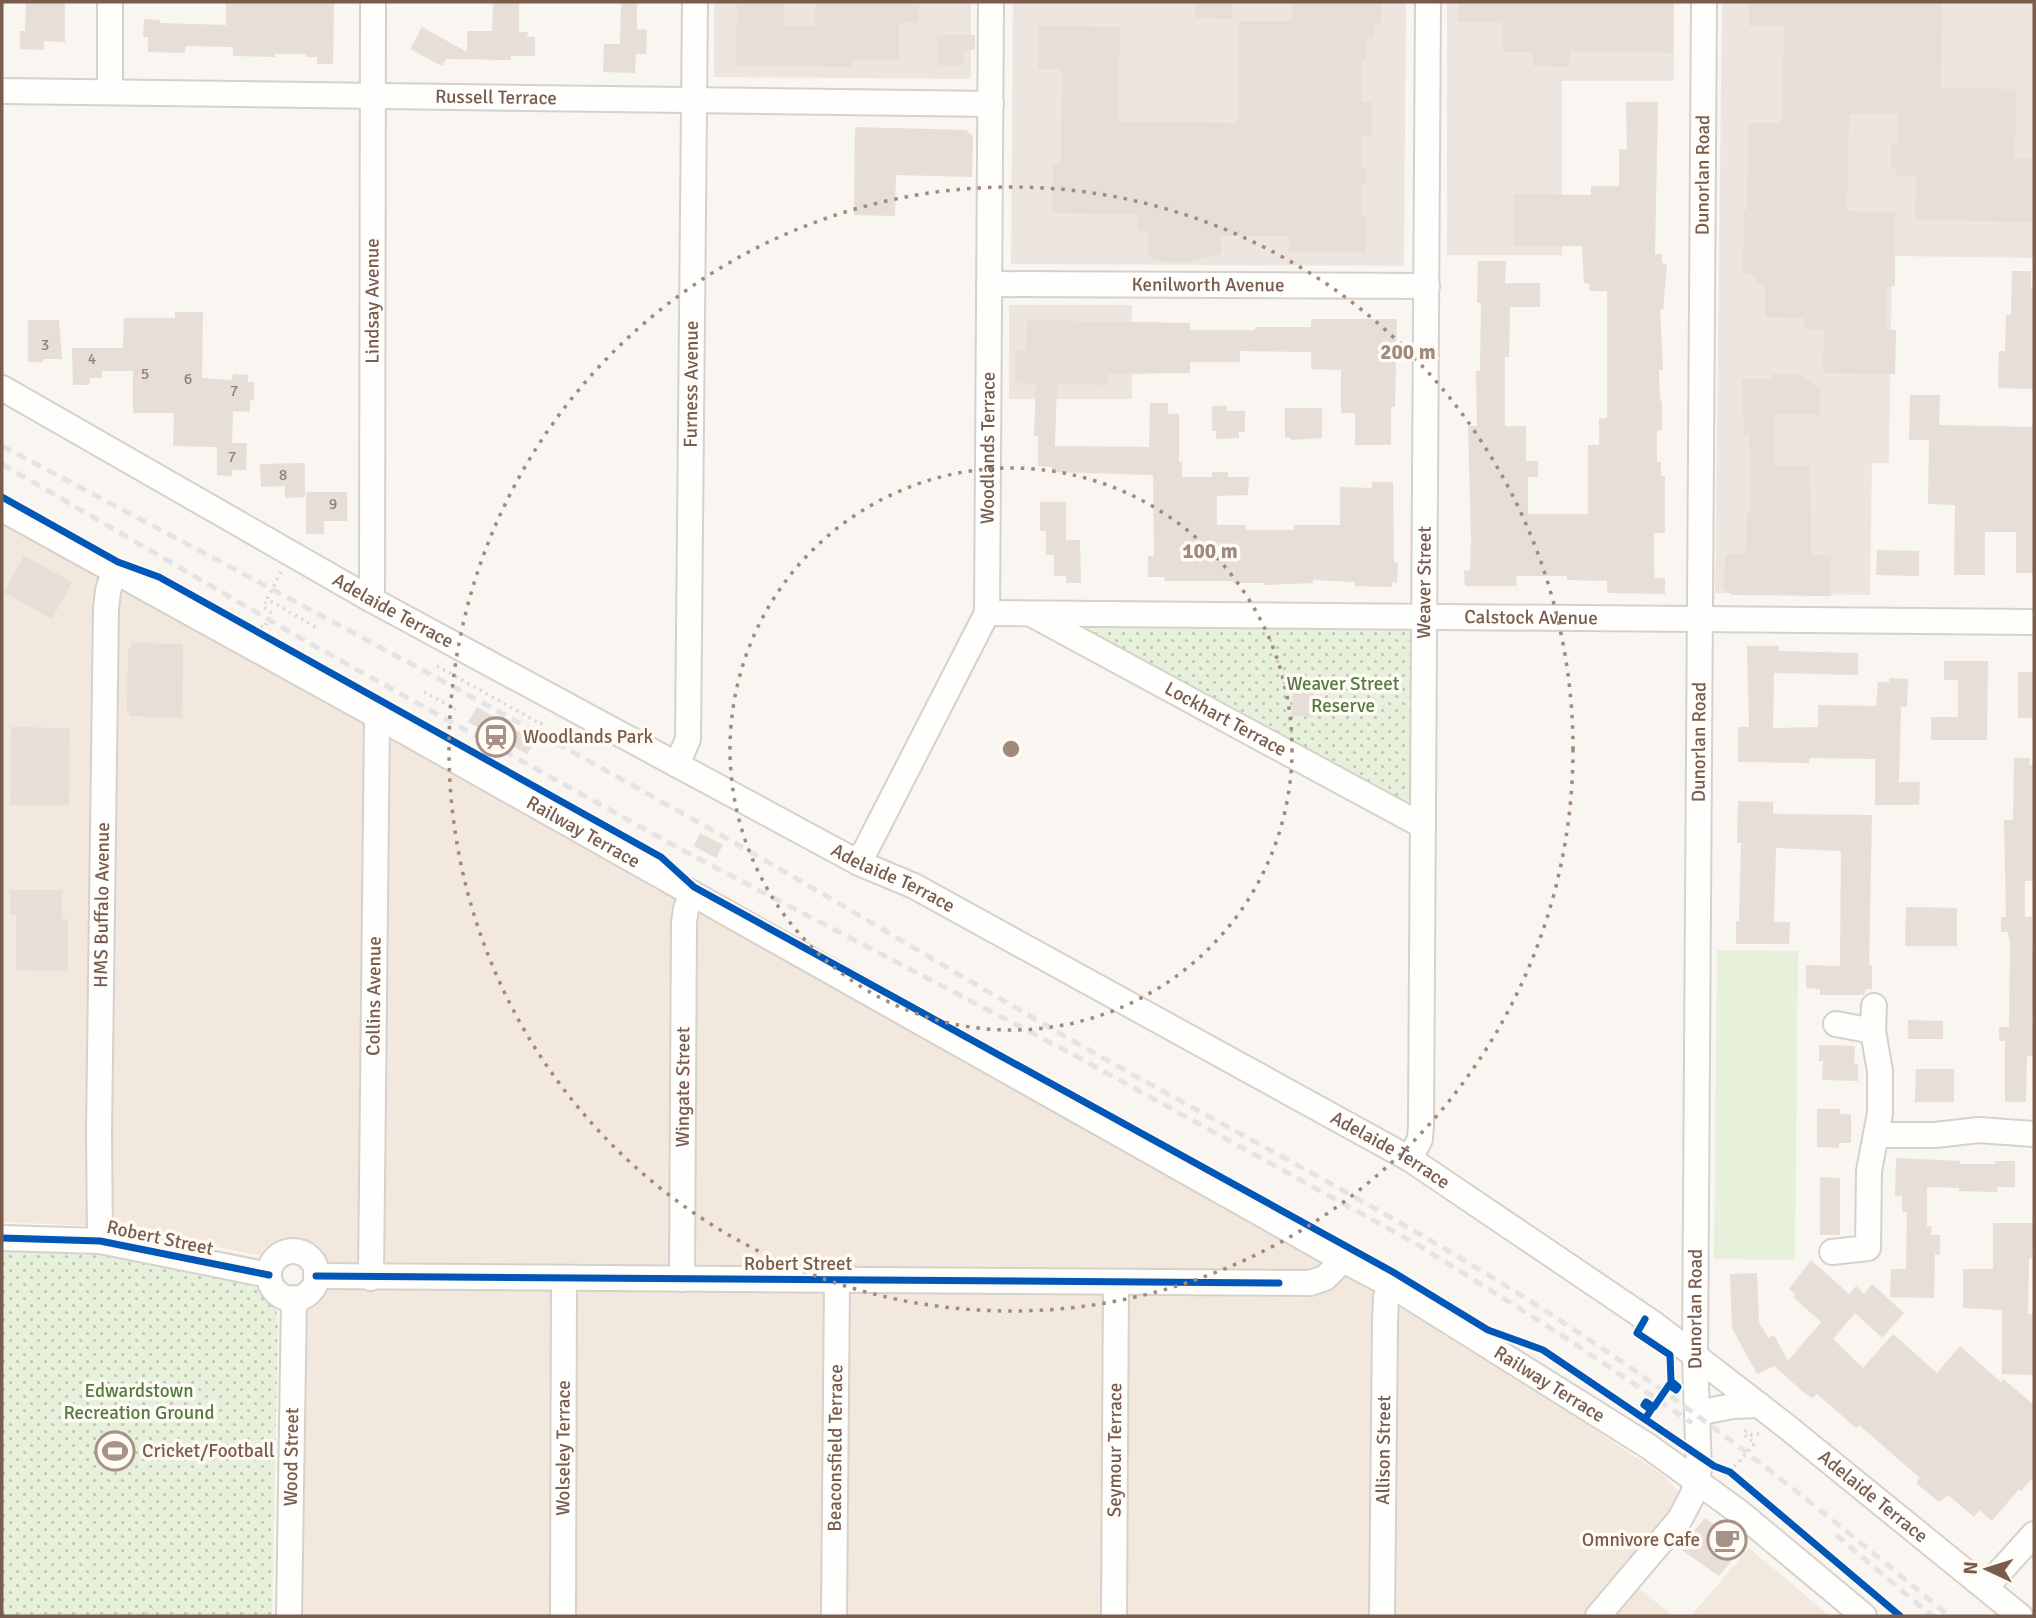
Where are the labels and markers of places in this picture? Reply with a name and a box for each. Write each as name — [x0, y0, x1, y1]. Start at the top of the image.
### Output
station icon: Woodlands Park — [475, 716, 517, 758]
place label: Woodlands Park — [523, 725, 653, 749]
centre of rings — [999, 737, 1023, 761]
sports icon: Cricket/Football — [94, 1430, 136, 1472]
place label: Cricket/Football — [142, 1439, 274, 1463]
cafe icon: Omnivore Cafe — [1706, 1519, 1748, 1561]
place label: Omnivore Cafe — [1582, 1528, 1700, 1552]

